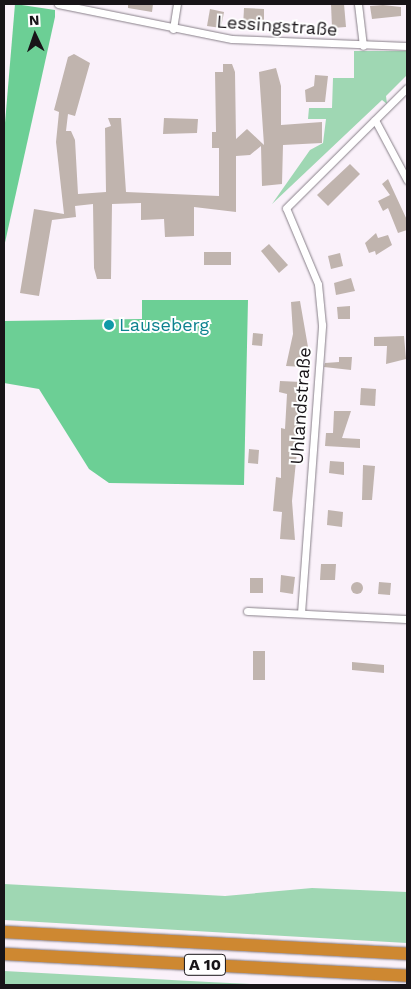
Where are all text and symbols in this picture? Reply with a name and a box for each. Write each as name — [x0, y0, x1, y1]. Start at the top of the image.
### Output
north arrow — [10, 10, 60, 60]
street label: Lessingstraße — [216, 11, 338, 41]
text: N — [29, 12, 40, 28]
place label: Lauseberg — [119, 314, 209, 336]
marker: Lauseberg — [103, 319, 115, 331]
street label: Uhlandstraße — [286, 347, 316, 465]
road number: A 10 — [182, 952, 228, 978]

